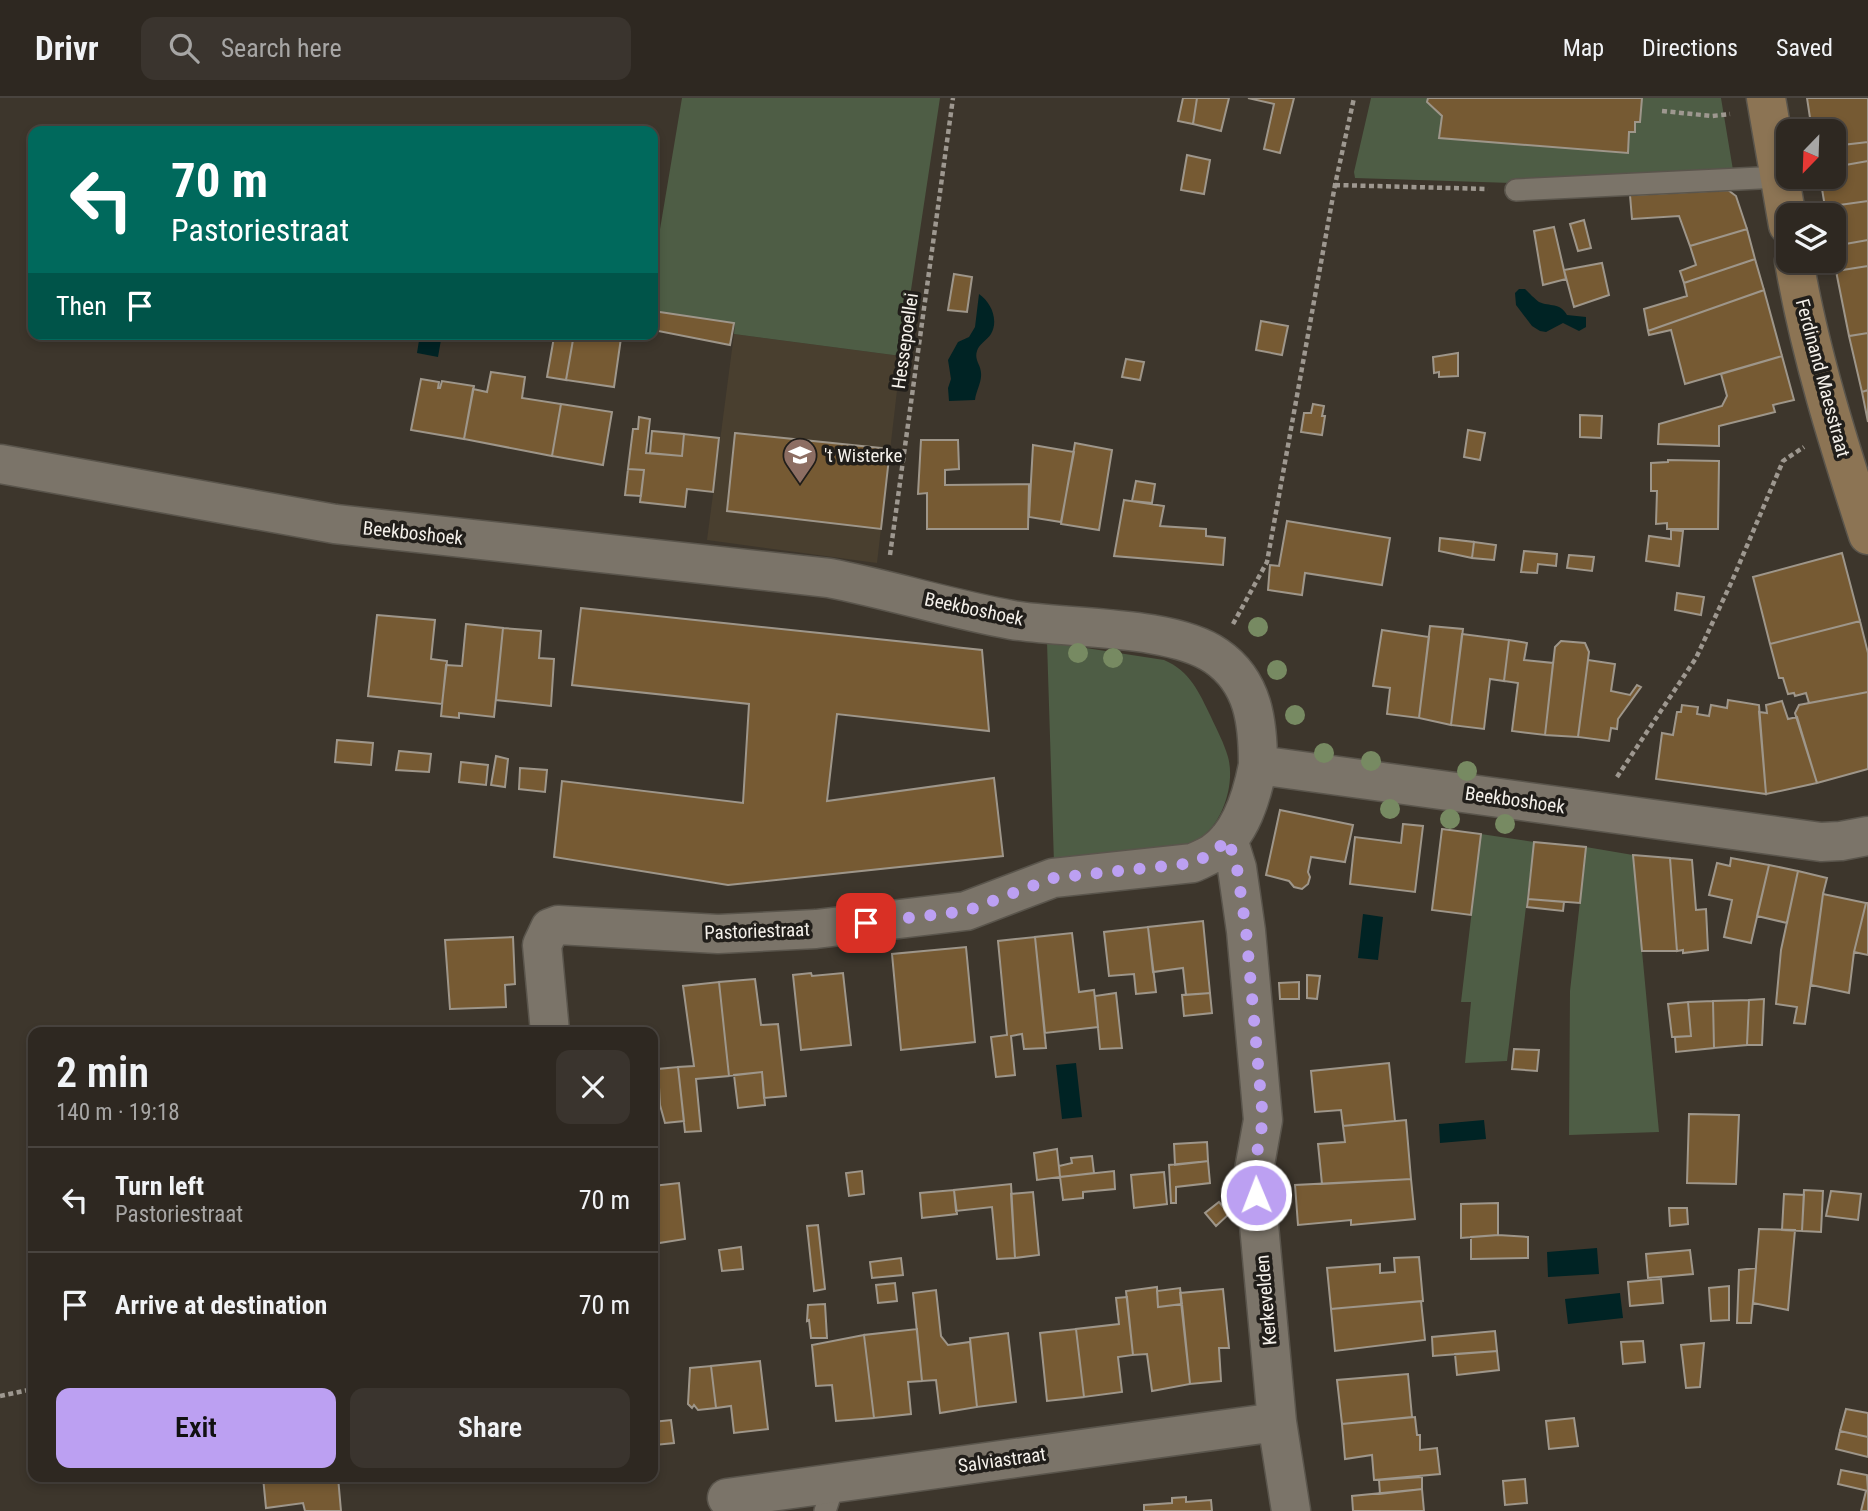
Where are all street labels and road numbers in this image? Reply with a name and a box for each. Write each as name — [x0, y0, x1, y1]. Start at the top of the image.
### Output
street label: Hessepoellei — [887, 292, 923, 390]
street label: Ferdinand Maesstraat — [1791, 296, 1855, 460]
street label: Beekboshoek — [362, 516, 465, 550]
street label: Beekboshoek — [922, 587, 1026, 631]
street label: Beekboshoek — [1464, 782, 1567, 818]
street label: Pastoriestraat — [704, 918, 810, 944]
street label: Kerkevelden — [1251, 1254, 1281, 1346]
street label: Salviastraat — [957, 1442, 1047, 1478]

